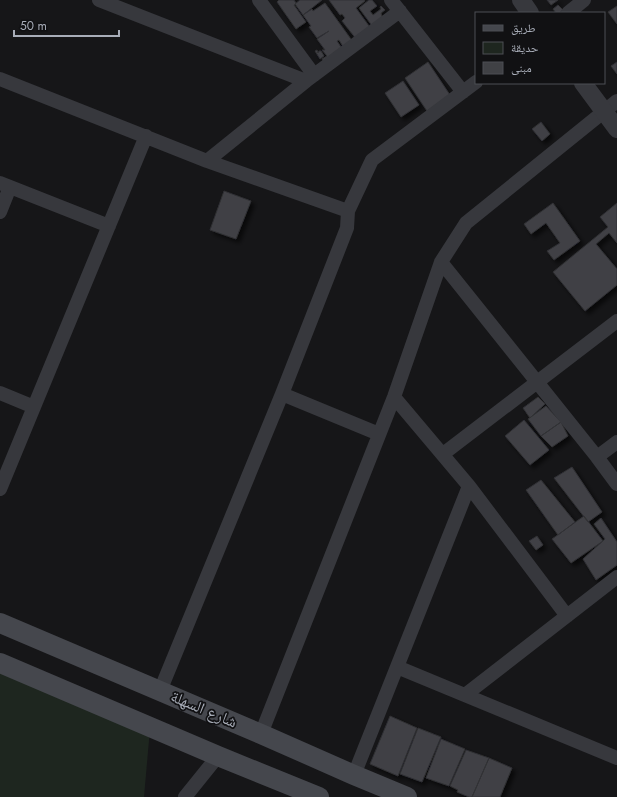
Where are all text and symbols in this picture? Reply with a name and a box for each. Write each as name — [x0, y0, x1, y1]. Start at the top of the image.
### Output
scale bar — [14, 12, 119, 38]
legend — [475, 12, 605, 84]
text: 50 m — [20, 17, 47, 35]
text: طريق — [511, 19, 536, 37]
text: حديقة — [511, 39, 539, 57]
text: مبنى — [511, 59, 532, 77]
street label: شارع السهلة — [167, 685, 241, 733]

